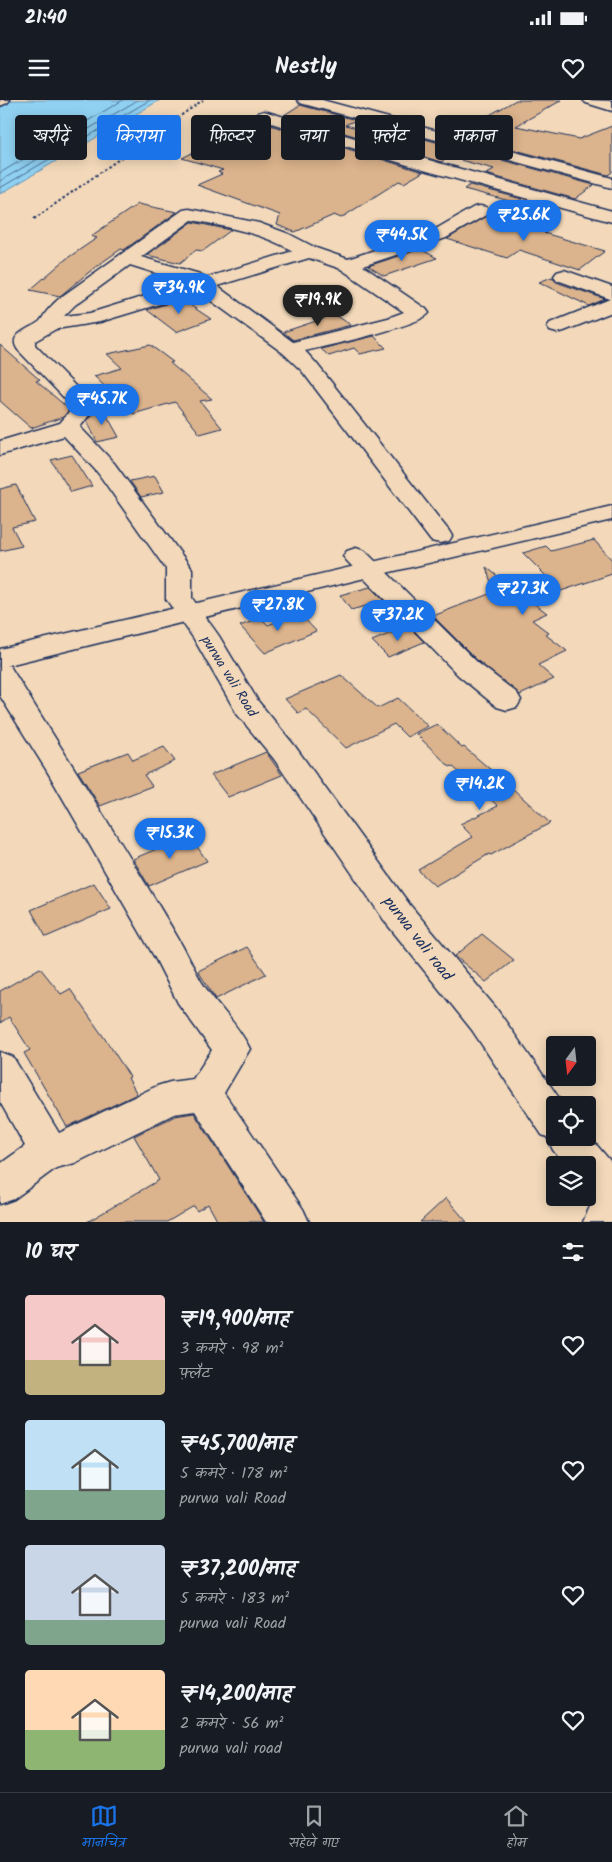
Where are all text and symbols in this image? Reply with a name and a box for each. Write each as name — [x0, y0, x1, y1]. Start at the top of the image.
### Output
text: 21:40 — [25, 3, 67, 33]
text: Nestly — [275, 50, 337, 85]
icon: menu — [25, 54, 53, 82]
icon: heart — [559, 54, 587, 82]
chip: खरीदें — [15, 115, 87, 160]
chip: किराया — [97, 115, 181, 160]
chip: फ़िल्टर — [191, 115, 271, 160]
chip: नया — [281, 115, 345, 160]
chip: फ़्लैट — [355, 115, 425, 160]
chip: मकान — [435, 115, 513, 160]
pin: ₹25.6K — [483, 200, 565, 242]
text: ₹25.6K — [497, 203, 551, 228]
pin: ₹44.5K — [361, 220, 443, 262]
text: ₹44.5K — [376, 223, 428, 248]
pin: ₹34.9K — [138, 272, 220, 315]
text: ₹34.9K — [153, 276, 205, 301]
pin: ₹19.9K — [277, 284, 359, 327]
text: ₹19.9K — [294, 288, 342, 313]
pin: ₹45.7K — [61, 384, 143, 426]
text: ₹45.7K — [76, 387, 128, 412]
pin: ₹27.3K — [482, 574, 564, 616]
text: ₹27.3K — [497, 577, 549, 602]
pin: ₹27.8K — [237, 590, 319, 632]
text: ₹27.8K — [251, 593, 305, 618]
pin: ₹37.2K — [357, 600, 439, 642]
text: ₹37.2K — [372, 603, 424, 628]
street label: purwa vali Road — [195, 631, 264, 722]
pin: ₹14.2K — [439, 768, 521, 811]
text: ₹14.2K — [455, 772, 505, 797]
pin: ₹15.3K — [129, 818, 211, 860]
text: ₹15.3K — [145, 821, 195, 846]
street label: purwa vali road — [376, 890, 460, 988]
north arrow — [546, 1036, 596, 1086]
map controls — [546, 1036, 596, 1206]
button: locate — [546, 1096, 596, 1146]
button: layers — [546, 1156, 596, 1206]
text: 10 घर — [25, 1236, 75, 1269]
icon: filters — [559, 1238, 587, 1266]
text: ₹19,900/माह — [180, 1303, 289, 1336]
icon: home — [65, 1315, 125, 1375]
icon: heart — [559, 1331, 587, 1359]
text: 3 कमरे · 98 m² — [180, 1336, 283, 1361]
text: फ़्लैट — [180, 1361, 211, 1386]
text: ₹45,700/माह — [180, 1428, 294, 1461]
icon: home — [65, 1440, 125, 1500]
icon: heart — [559, 1456, 587, 1484]
text: 5 कमरे · 178 m² — [180, 1461, 287, 1486]
text: purwa vali Road — [180, 1486, 286, 1511]
text: ₹37,200/माह — [180, 1553, 296, 1586]
icon: home — [65, 1565, 125, 1625]
icon: heart — [559, 1581, 587, 1609]
text: 5 कमरे · 183 m² — [180, 1586, 289, 1611]
text: purwa vali Road — [180, 1611, 286, 1636]
text: ₹14,200/माह — [180, 1678, 292, 1711]
icon: home — [65, 1690, 125, 1750]
icon: heart — [559, 1706, 587, 1734]
text: 2 कमरे · 56 m² — [180, 1711, 284, 1736]
text: purwa vali road — [180, 1736, 282, 1761]
tab: मानचित्र — [82, 1802, 125, 1854]
tab: सहेजे गए — [289, 1802, 339, 1854]
tab: होम — [502, 1802, 530, 1854]

